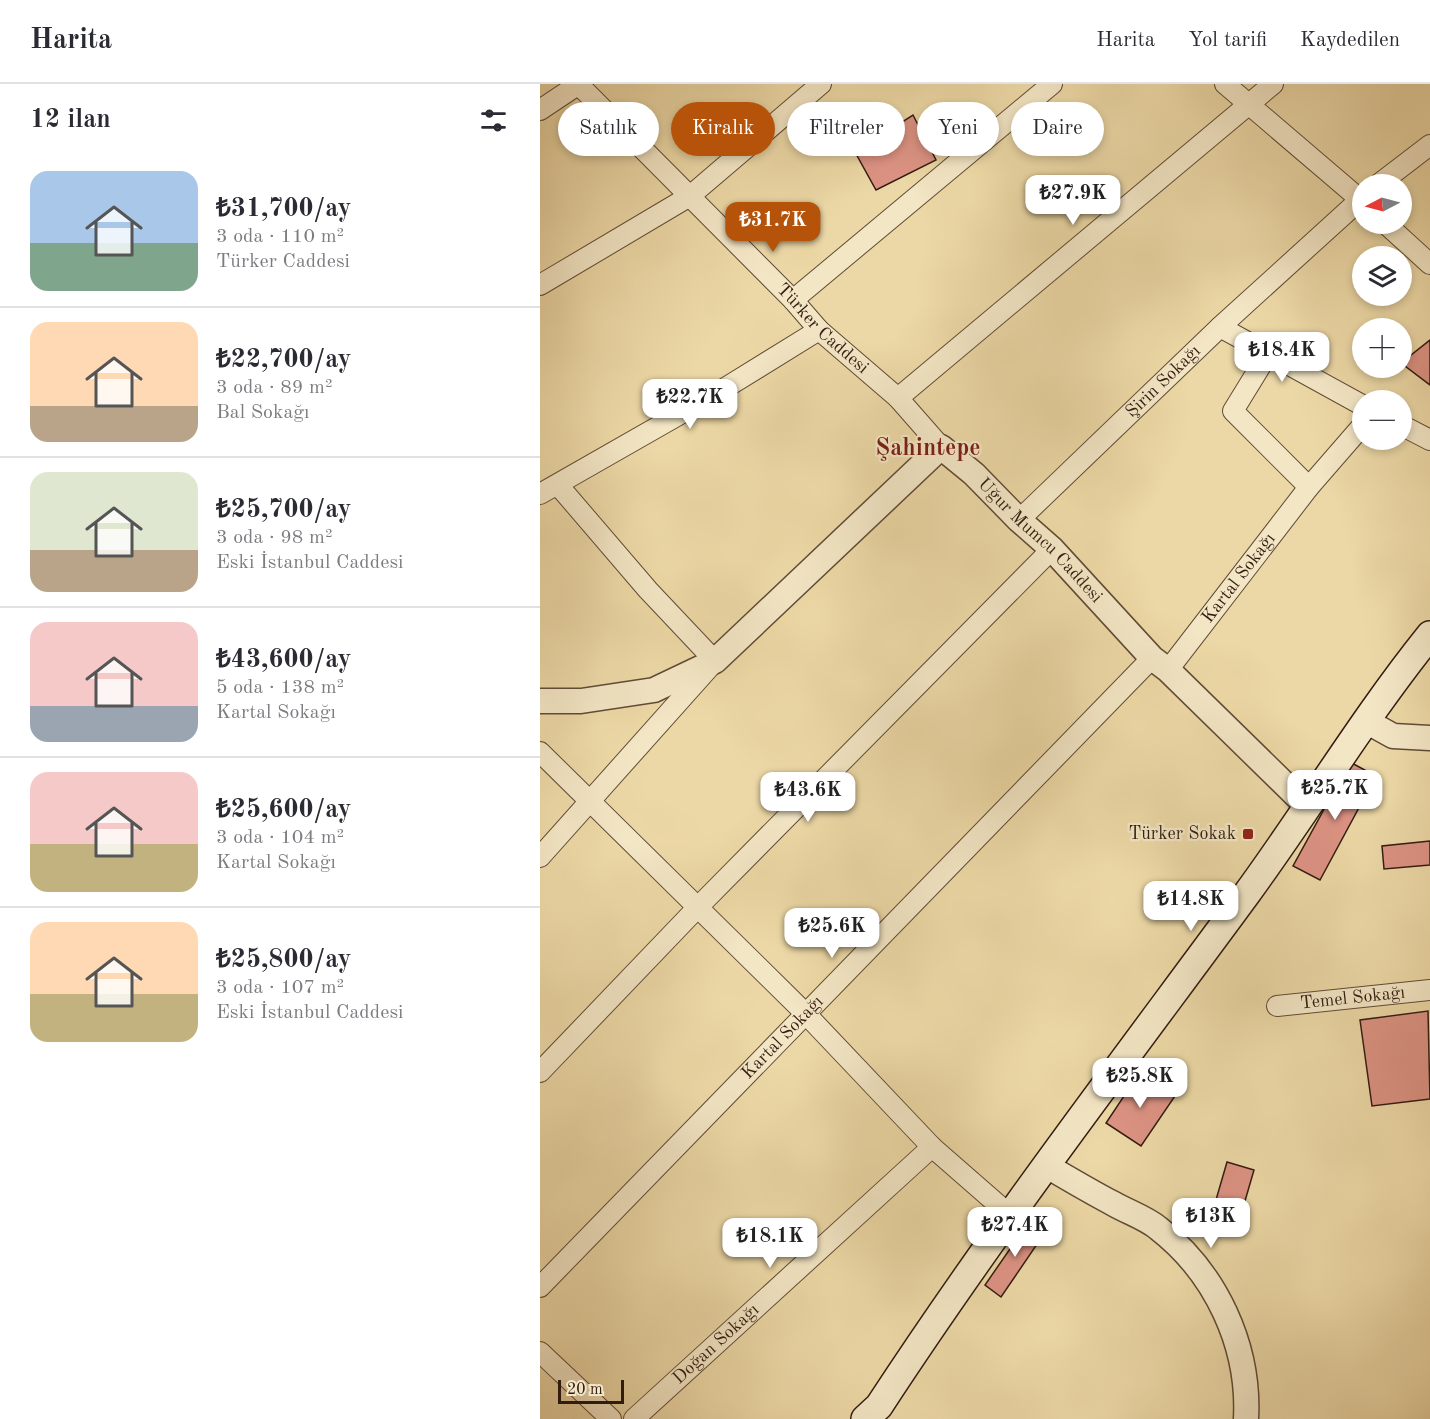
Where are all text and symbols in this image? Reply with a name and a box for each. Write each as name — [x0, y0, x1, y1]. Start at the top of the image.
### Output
text: Harita — [30, 27, 112, 55]
text: Harita — [1096, 30, 1155, 51]
text: Yol tarifi — [1188, 30, 1267, 51]
text: Kaydedilen — [1300, 30, 1400, 51]
chip: Satılık — [558, 102, 659, 156]
chip: Kiralık — [671, 102, 775, 156]
chip: Filtreler — [787, 102, 905, 156]
chip: Yeni — [917, 102, 999, 156]
chip: Daire — [1011, 102, 1104, 156]
icon: filters — [477, 104, 510, 137]
text: 12 ilan — [30, 107, 111, 133]
north arrow — [1352, 174, 1412, 234]
map controls — [1352, 174, 1412, 450]
pin: ₺27.9K — [1024, 175, 1122, 226]
text: ₺27.9K — [1039, 184, 1107, 204]
icon: home — [78, 195, 150, 267]
text: ₺31,700/ay — [216, 196, 351, 222]
pin: ₺31.7K — [724, 202, 822, 253]
text: ₺31.7K — [739, 211, 807, 231]
text: 3 oda · 110 m² — [216, 227, 344, 247]
button: layers — [1352, 246, 1412, 306]
text: Türker Caddesi — [216, 252, 350, 272]
street label: Türker Caddesi — [773, 280, 872, 377]
button: + — [1352, 318, 1412, 378]
pin: ₺18.4K — [1233, 332, 1331, 383]
text: ₺18.4K — [1248, 341, 1316, 361]
street label: Şirin Sokağı — [1122, 342, 1204, 421]
icon: home — [78, 346, 150, 418]
text: ₺22,700/ay — [216, 347, 351, 373]
text: 3 oda · 89 m² — [216, 378, 333, 398]
pin: ₺22.7K — [641, 379, 739, 430]
text: ₺22.7K — [656, 388, 724, 408]
button: − — [1352, 390, 1412, 450]
text: Bal Sokağı — [216, 403, 309, 423]
district label: Şahintepe — [875, 437, 981, 461]
street label: Uğur Mumcu Caddesi — [974, 475, 1106, 606]
icon: home — [78, 496, 150, 568]
text: ₺25,700/ay — [216, 497, 351, 523]
text: 3 oda · 98 m² — [216, 528, 333, 548]
street label: Kartal Sokağı — [1199, 530, 1279, 626]
text: Eski İstanbul Caddesi — [216, 553, 403, 573]
icon: home — [78, 646, 150, 718]
text: ₺43,600/ay — [216, 647, 351, 673]
text: 5 oda · 138 m² — [216, 678, 344, 698]
text: Kartal Sokağı — [216, 703, 336, 723]
pin: ₺25.7K — [1286, 770, 1384, 821]
pin: ₺43.6K — [759, 772, 857, 823]
text: ₺25.7K — [1301, 779, 1369, 799]
text: ₺43.6K — [774, 781, 842, 801]
icon: home — [78, 796, 150, 868]
text: ₺25,600/ay — [216, 797, 351, 823]
place label: Türker Sokak — [1128, 825, 1236, 843]
marker: Türker Sokak — [1241, 827, 1255, 841]
text: 3 oda · 104 m² — [216, 828, 344, 848]
text: Kartal Sokağı — [216, 853, 336, 873]
pin: ₺14.8K — [1142, 881, 1240, 932]
text: ₺14.8K — [1157, 890, 1225, 910]
pin: ₺25.6K — [783, 908, 881, 959]
text: ₺25.6K — [798, 917, 866, 937]
icon: home — [78, 946, 150, 1018]
text: ₺25,800/ay — [216, 947, 351, 973]
text: 3 oda · 107 m² — [216, 978, 344, 998]
street label: Temel Sokağı — [1299, 984, 1406, 1013]
street label: Kartal Sokağı — [739, 992, 827, 1083]
text: Eski İstanbul Caddesi — [216, 1003, 403, 1023]
pin: ₺25.8K — [1091, 1058, 1189, 1109]
text: ₺25.8K — [1106, 1067, 1174, 1087]
pin: ₺13K — [1175, 1198, 1247, 1249]
pin: ₺27.4K — [966, 1207, 1064, 1258]
text: ₺13K — [1186, 1207, 1236, 1227]
text: ₺27.4K — [981, 1216, 1049, 1236]
pin: ₺18.1K — [721, 1218, 819, 1269]
text: ₺18.1K — [736, 1227, 804, 1247]
street label: Doğan Sokağı — [670, 1301, 763, 1388]
scale bar — [558, 1377, 624, 1404]
text: 20 m — [567, 1382, 603, 1398]

